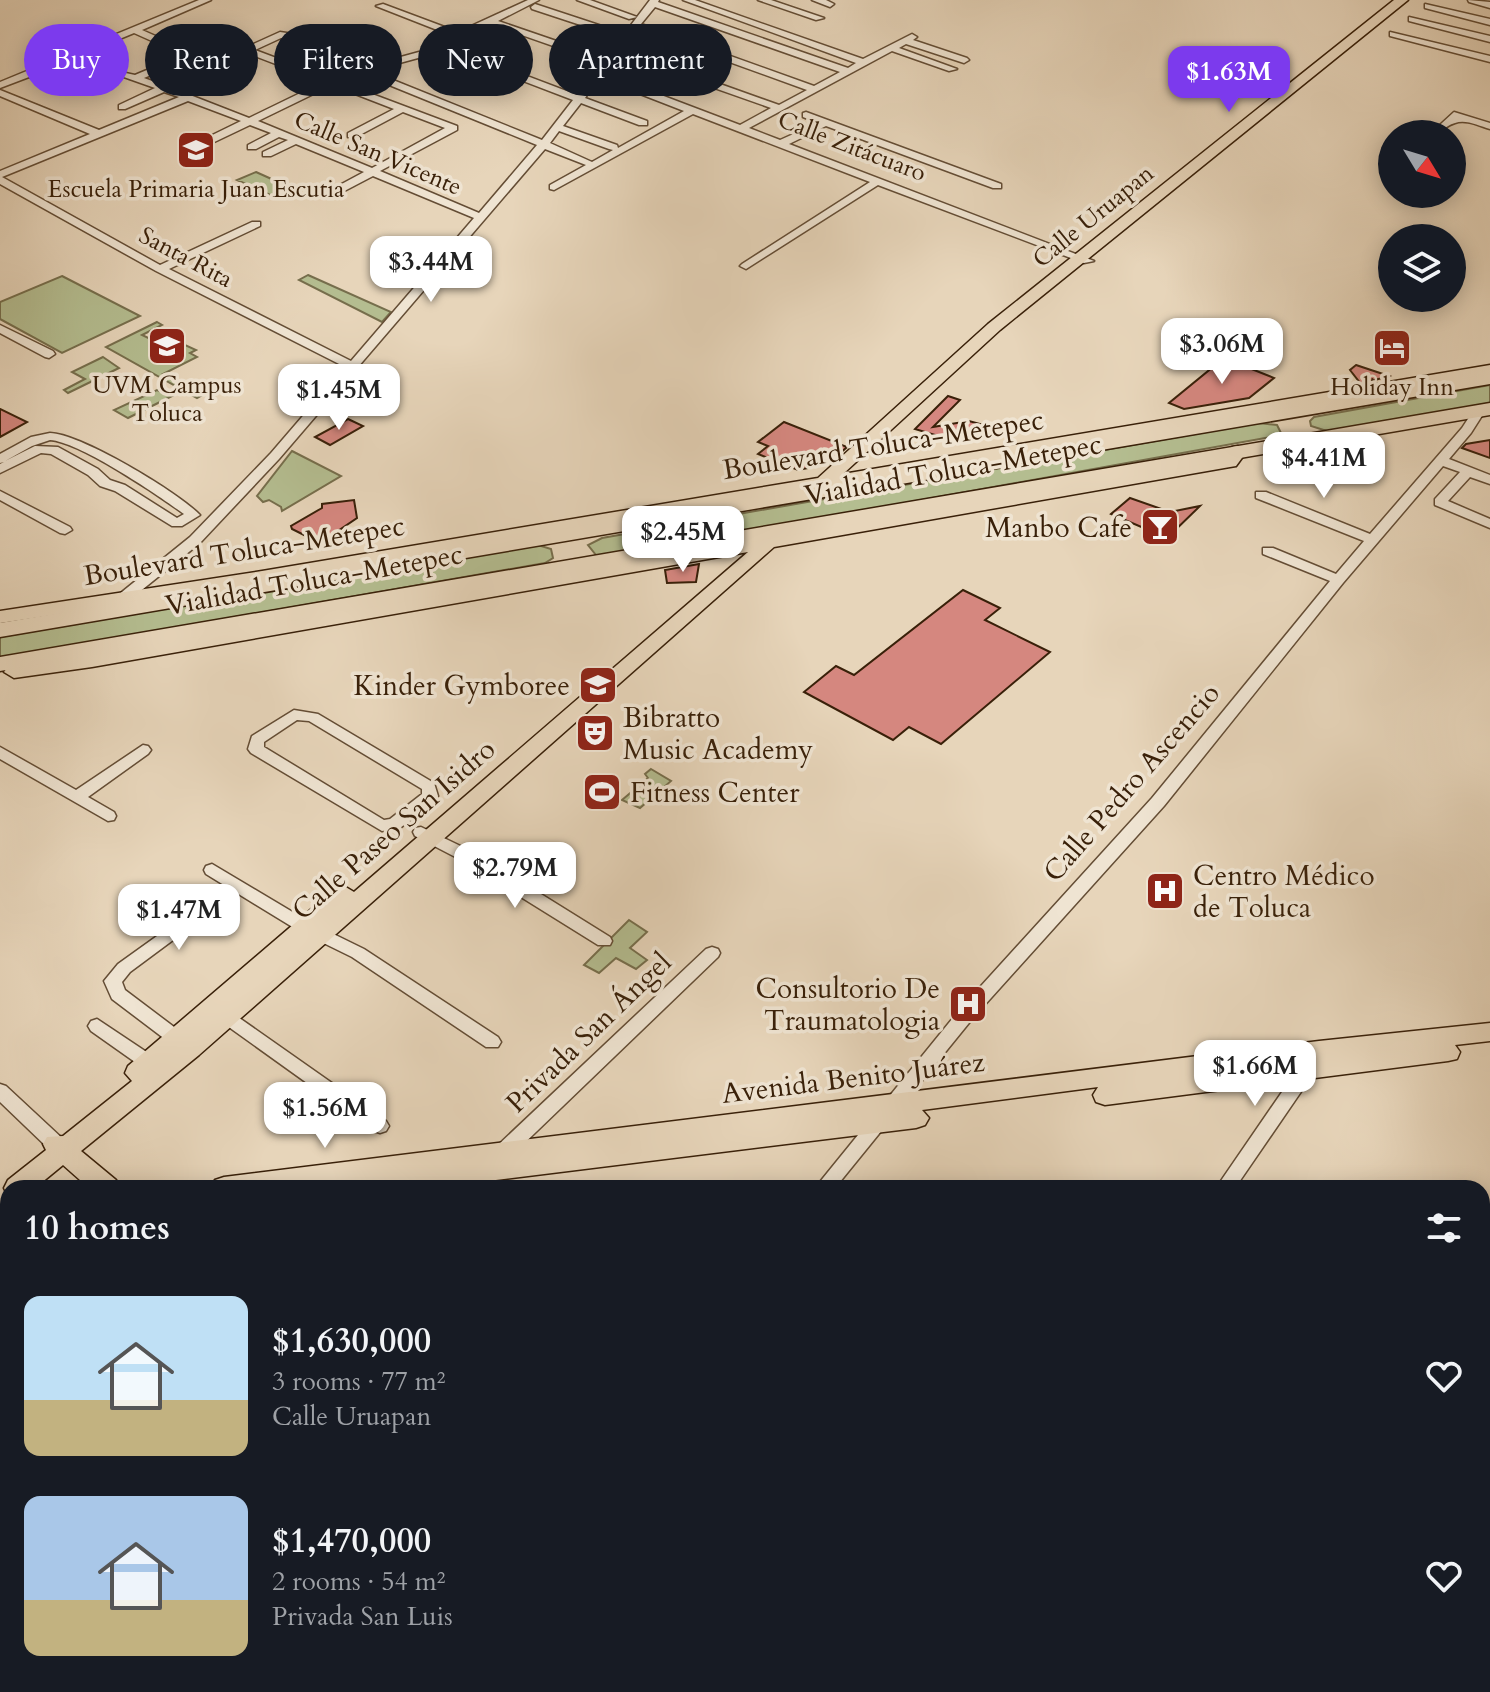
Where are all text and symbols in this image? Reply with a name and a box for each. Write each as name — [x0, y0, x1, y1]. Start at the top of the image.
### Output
chip: Buy — [24, 24, 129, 96]
chip: Rent — [145, 24, 258, 96]
chip: Filters — [274, 24, 402, 96]
chip: New — [418, 24, 533, 96]
chip: Apartment — [549, 24, 732, 96]
pin: $1.63M — [1164, 46, 1294, 114]
text: $1.63M — [1186, 54, 1272, 89]
street label: Calle San Vicente — [289, 103, 467, 204]
street label: Calle Zitácuaro — [773, 103, 931, 190]
north arrow — [1378, 120, 1466, 208]
map controls — [1378, 120, 1466, 312]
school or university icon: Escuela Primaria Juan Escutia — [175, 129, 217, 171]
street label: Calle Uruapan — [1026, 157, 1161, 275]
place label: Escuela Primaria Juan Escutia — [48, 173, 345, 206]
street label: Santa Rita — [133, 219, 239, 296]
button: layers — [1378, 224, 1466, 312]
pin: $3.44M — [366, 236, 496, 304]
text: $3.44M — [388, 244, 474, 279]
pin: $3.06M — [1157, 318, 1287, 386]
school or university icon: UVM Campus Toluca — [146, 325, 188, 367]
text: $3.06M — [1179, 326, 1265, 361]
hotel icon: Holiday Inn — [1371, 327, 1413, 369]
pin: $1.45M — [274, 364, 404, 432]
place label: UVM Campus Toluca — [92, 369, 242, 430]
place label: Holiday Inn — [1330, 371, 1454, 404]
text: $1.45M — [296, 372, 382, 407]
street label: Boulevard Toluca-Metepec — [720, 401, 1047, 489]
street label: Vialidad Toluca-Metepec — [801, 425, 1105, 515]
pin: $4.41M — [1259, 432, 1389, 500]
text: $4.41M — [1281, 440, 1367, 475]
pin: $2.45M — [618, 506, 748, 574]
bar icon: Manbo Cafe — [1139, 506, 1181, 548]
street label: Boulevard Toluca-Metepec — [81, 507, 408, 595]
place label: Manbo Cafe — [985, 509, 1132, 547]
text: $2.45M — [640, 514, 726, 549]
street label: Vialidad Toluca-Metepec — [162, 535, 466, 625]
school or university icon: Kinder Gymboree — [577, 664, 619, 706]
place label: Kinder Gymboree — [354, 667, 570, 705]
street label: Calle Pedro Ascencio — [1035, 675, 1229, 890]
place label: Bibratto Music Academy — [623, 699, 813, 769]
theatre icon: Bibratto Music Academy — [574, 712, 616, 754]
street label: Calle Paseo San Isidro — [284, 731, 503, 929]
sports icon: Fitness Center — [581, 771, 623, 813]
place label: Fitness Center — [630, 774, 800, 812]
pin: $2.79M — [450, 842, 580, 910]
text: $2.79M — [472, 850, 558, 885]
place label: Centro Médico de Toluca — [1193, 857, 1375, 927]
hospital icon: Centro Médico de Toluca — [1144, 870, 1186, 912]
pin: $1.47M — [114, 884, 244, 952]
text: $1.47M — [136, 892, 222, 927]
street label: Privada San Ángel — [498, 944, 680, 1122]
place label: Consultorio De Traumatologia — [755, 970, 940, 1040]
hospital icon: Consultorio De Traumatologia — [947, 983, 989, 1025]
pin: $1.66M — [1190, 1040, 1320, 1108]
street label: Avenida Benito Juárez — [720, 1043, 987, 1113]
text: $1.66M — [1212, 1048, 1298, 1083]
pin: $1.56M — [260, 1082, 390, 1150]
text: $1.56M — [282, 1090, 368, 1125]
text: 10 homes — [24, 1205, 170, 1251]
icon: filters — [1422, 1206, 1466, 1250]
text: $1,630,000 — [272, 1318, 431, 1364]
icon: home — [88, 1328, 184, 1424]
icon: heart — [1422, 1354, 1466, 1398]
text: 3 rooms · 77 m² — [272, 1364, 445, 1399]
text: Calle Uruapan — [272, 1399, 431, 1434]
text: $1,470,000 — [272, 1518, 431, 1564]
icon: home — [88, 1528, 184, 1624]
icon: heart — [1422, 1554, 1466, 1598]
text: 2 rooms · 54 m² — [272, 1564, 445, 1599]
text: Privada San Luis — [272, 1599, 453, 1634]

